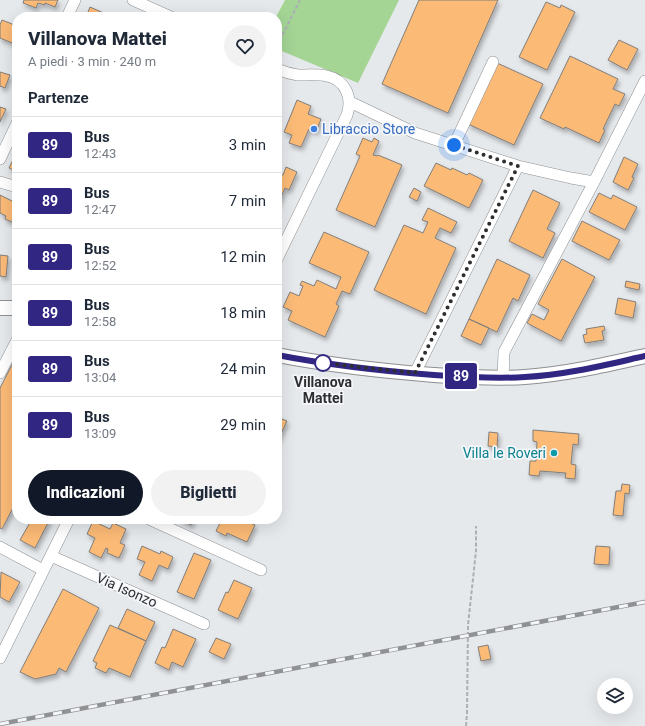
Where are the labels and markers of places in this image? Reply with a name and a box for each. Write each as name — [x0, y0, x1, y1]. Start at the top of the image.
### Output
place label: Libraccio Store — [322, 121, 415, 137]
marker: Libraccio Store — [309, 124, 319, 134]
marker: Villanova Mattei — [314, 354, 332, 372]
place label: Villanova Mattei — [294, 374, 352, 406]
place label: Villa le Roveri — [463, 445, 546, 461]
marker: Villa le Roveri — [549, 448, 559, 458]

